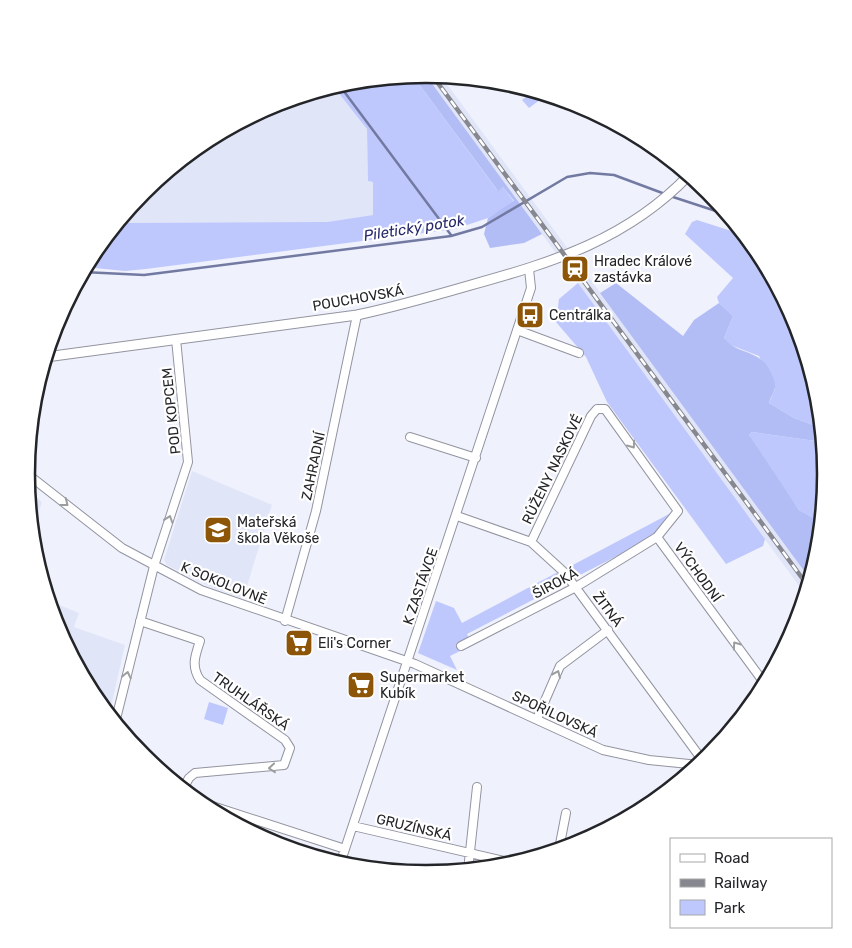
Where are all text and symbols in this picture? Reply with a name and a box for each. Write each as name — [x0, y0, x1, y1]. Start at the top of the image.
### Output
water label: Piletický potok — [362, 211, 466, 245]
place label: Hradec Králové zastávka — [594, 253, 692, 286]
station icon: Hradec Králové zastávka — [560, 254, 590, 284]
street label: POUCHOVSKÁ — [311, 281, 406, 315]
bus stop icon: Centrálka — [515, 300, 545, 330]
place label: Centrálka — [549, 307, 611, 324]
street label: POD KOPCEM — [159, 367, 184, 455]
street label: RŮŽENY NASKOVÉ — [518, 411, 586, 527]
street label: ZAHRADNÍ — [297, 429, 329, 502]
one-way arrow — [626, 440, 635, 449]
one-way arrow — [59, 497, 69, 506]
place label: Mateřská škola Věkoše — [237, 514, 320, 547]
school or university icon: Mateřská škola Věkoše — [203, 515, 233, 545]
one-way arrow — [163, 516, 173, 524]
street label: VÝCHODNÍ — [670, 538, 726, 606]
street label: K ZASTÁVCE — [398, 545, 442, 627]
street label: K SOKOLOVNĚ — [178, 557, 270, 609]
street label: ŠIROKÁ — [529, 563, 581, 602]
street label: ŽITNÁ — [589, 588, 627, 631]
supermarket icon: Eli's Corner — [284, 628, 314, 658]
place label: Eli's Corner — [318, 635, 392, 652]
one-way arrow — [733, 641, 742, 650]
street label: TRUHLÁŘSKÁ — [209, 668, 294, 735]
place label: Supermarket Kubík — [380, 669, 465, 702]
supermarket icon: Supermarket Kubík — [346, 670, 376, 700]
one-way arrow — [550, 670, 561, 679]
one-way arrow — [121, 671, 132, 680]
street label: SPOŘILOVSKÁ — [509, 686, 601, 742]
one-way arrow — [267, 762, 275, 773]
street label: GRUZÍNSKÁ — [374, 810, 454, 845]
legend — [670, 838, 832, 928]
text: Road — [714, 849, 750, 867]
text: Railway — [714, 874, 768, 892]
text: Park — [714, 899, 745, 917]

